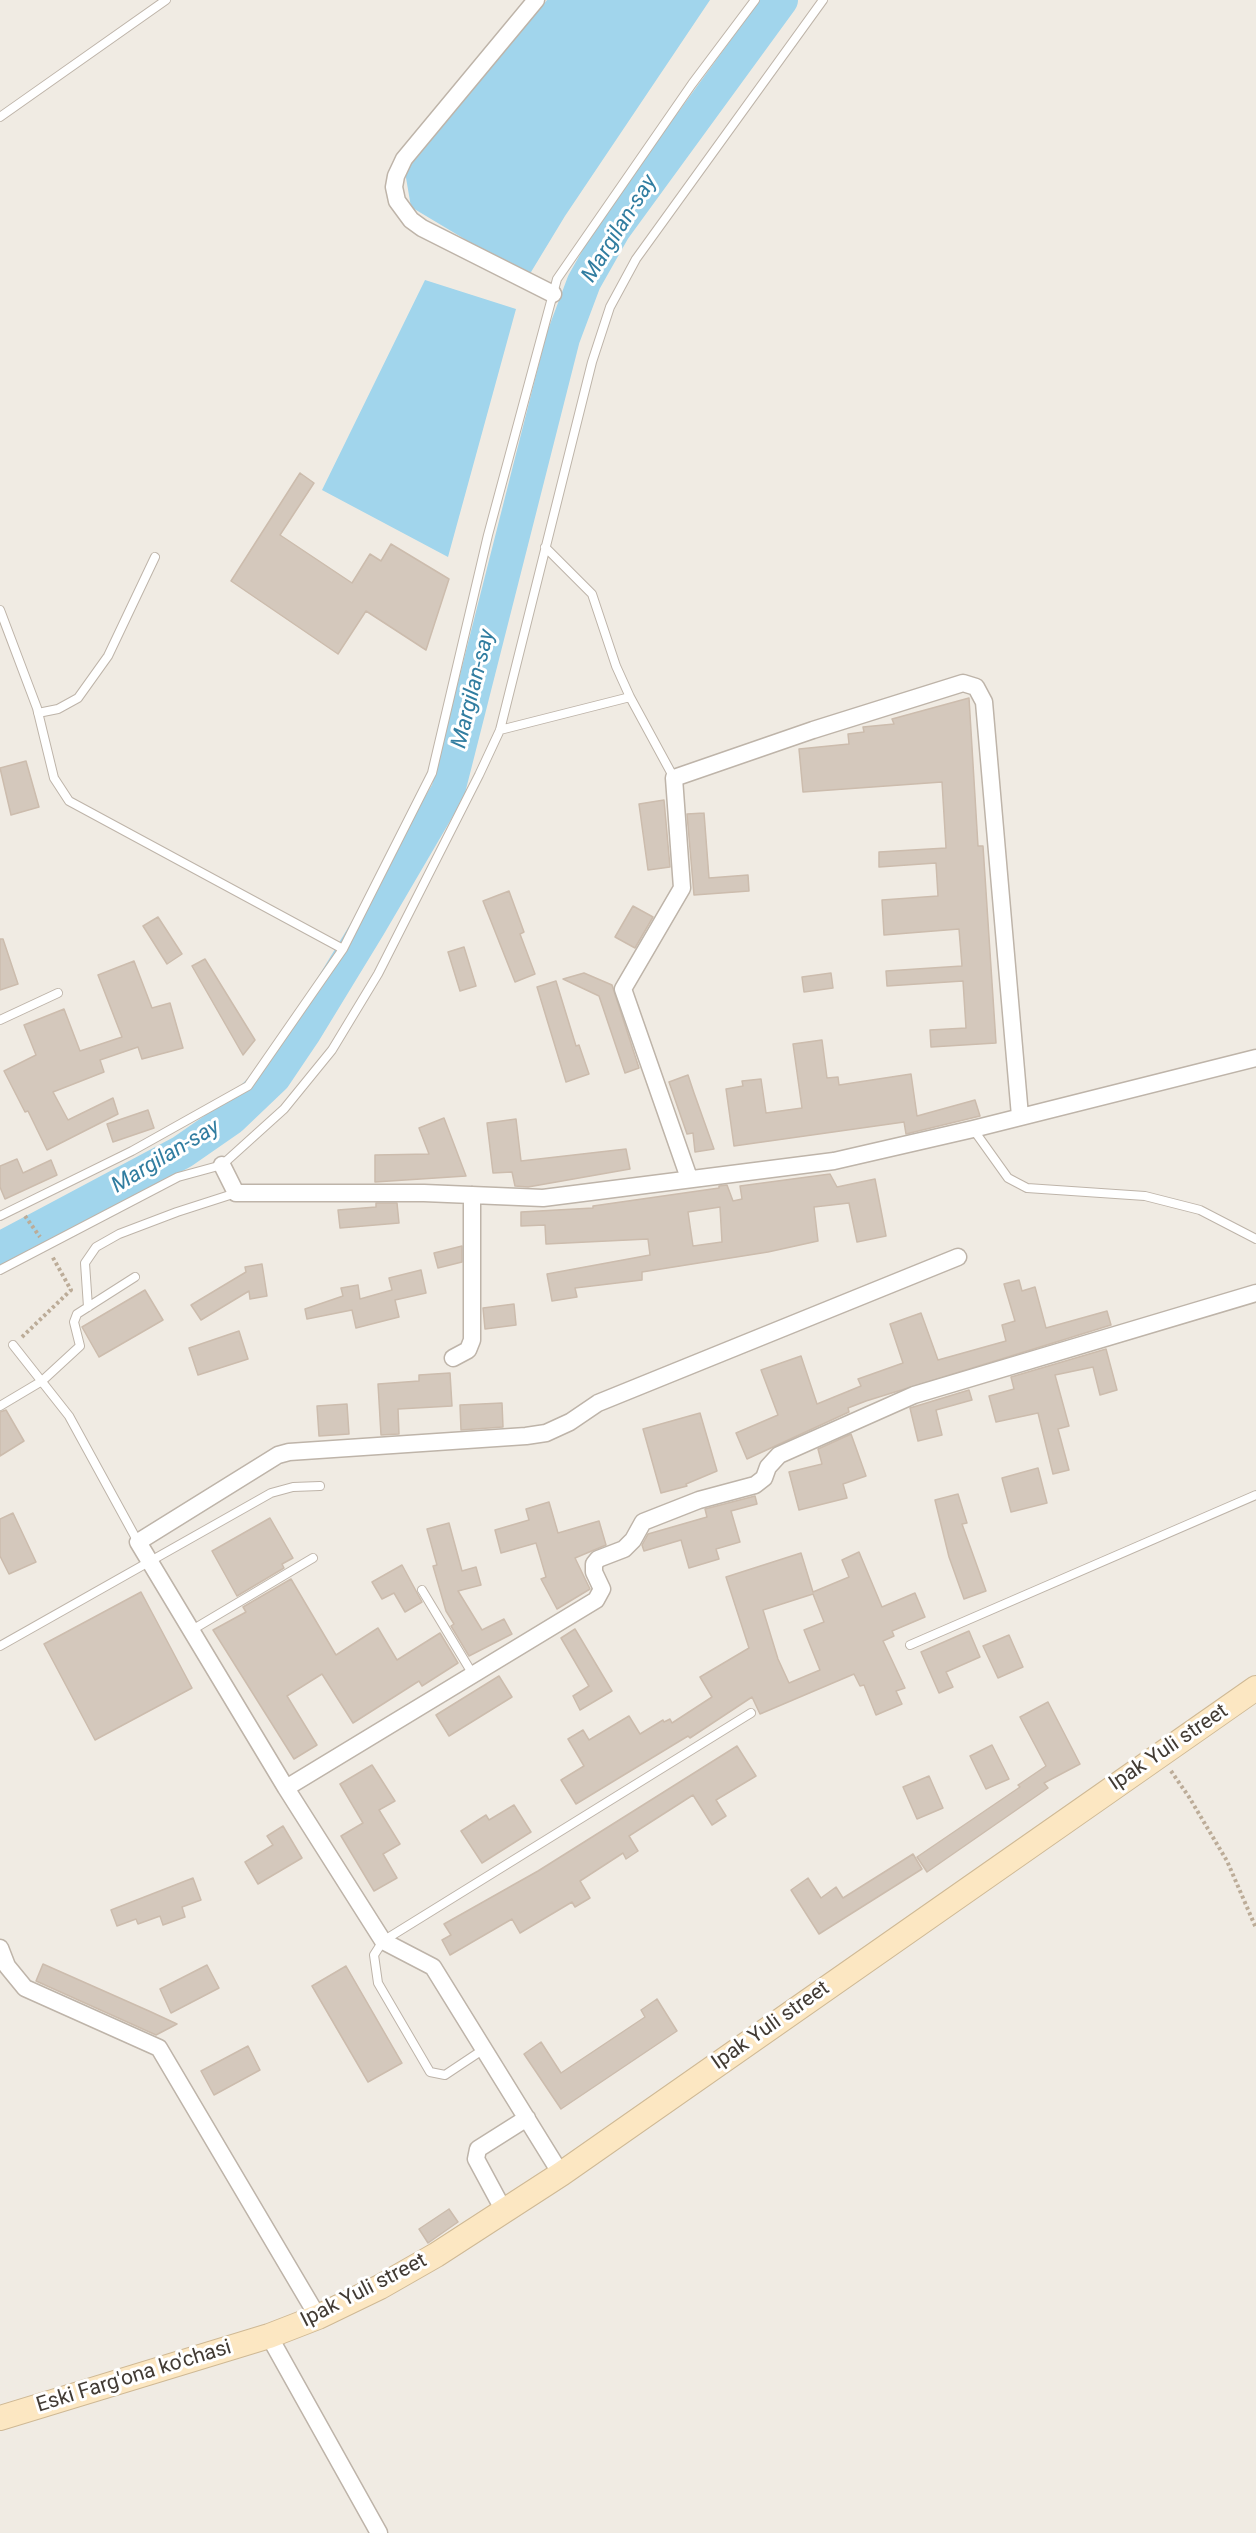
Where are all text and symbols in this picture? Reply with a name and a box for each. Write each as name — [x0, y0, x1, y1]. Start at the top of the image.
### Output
water label: Margilan-say — [577, 170, 663, 288]
water label: Margilan-say — [446, 627, 502, 751]
water label: Margilan-say — [107, 1114, 225, 1200]
street label: Ipak Yuli street — [1105, 1699, 1233, 1797]
street label: Ipak Yuli street — [707, 1976, 835, 2076]
street label: Ipak Yuli street — [297, 2249, 431, 2333]
street label: Eski Farg'ona ko'chasi — [33, 2335, 235, 2419]

